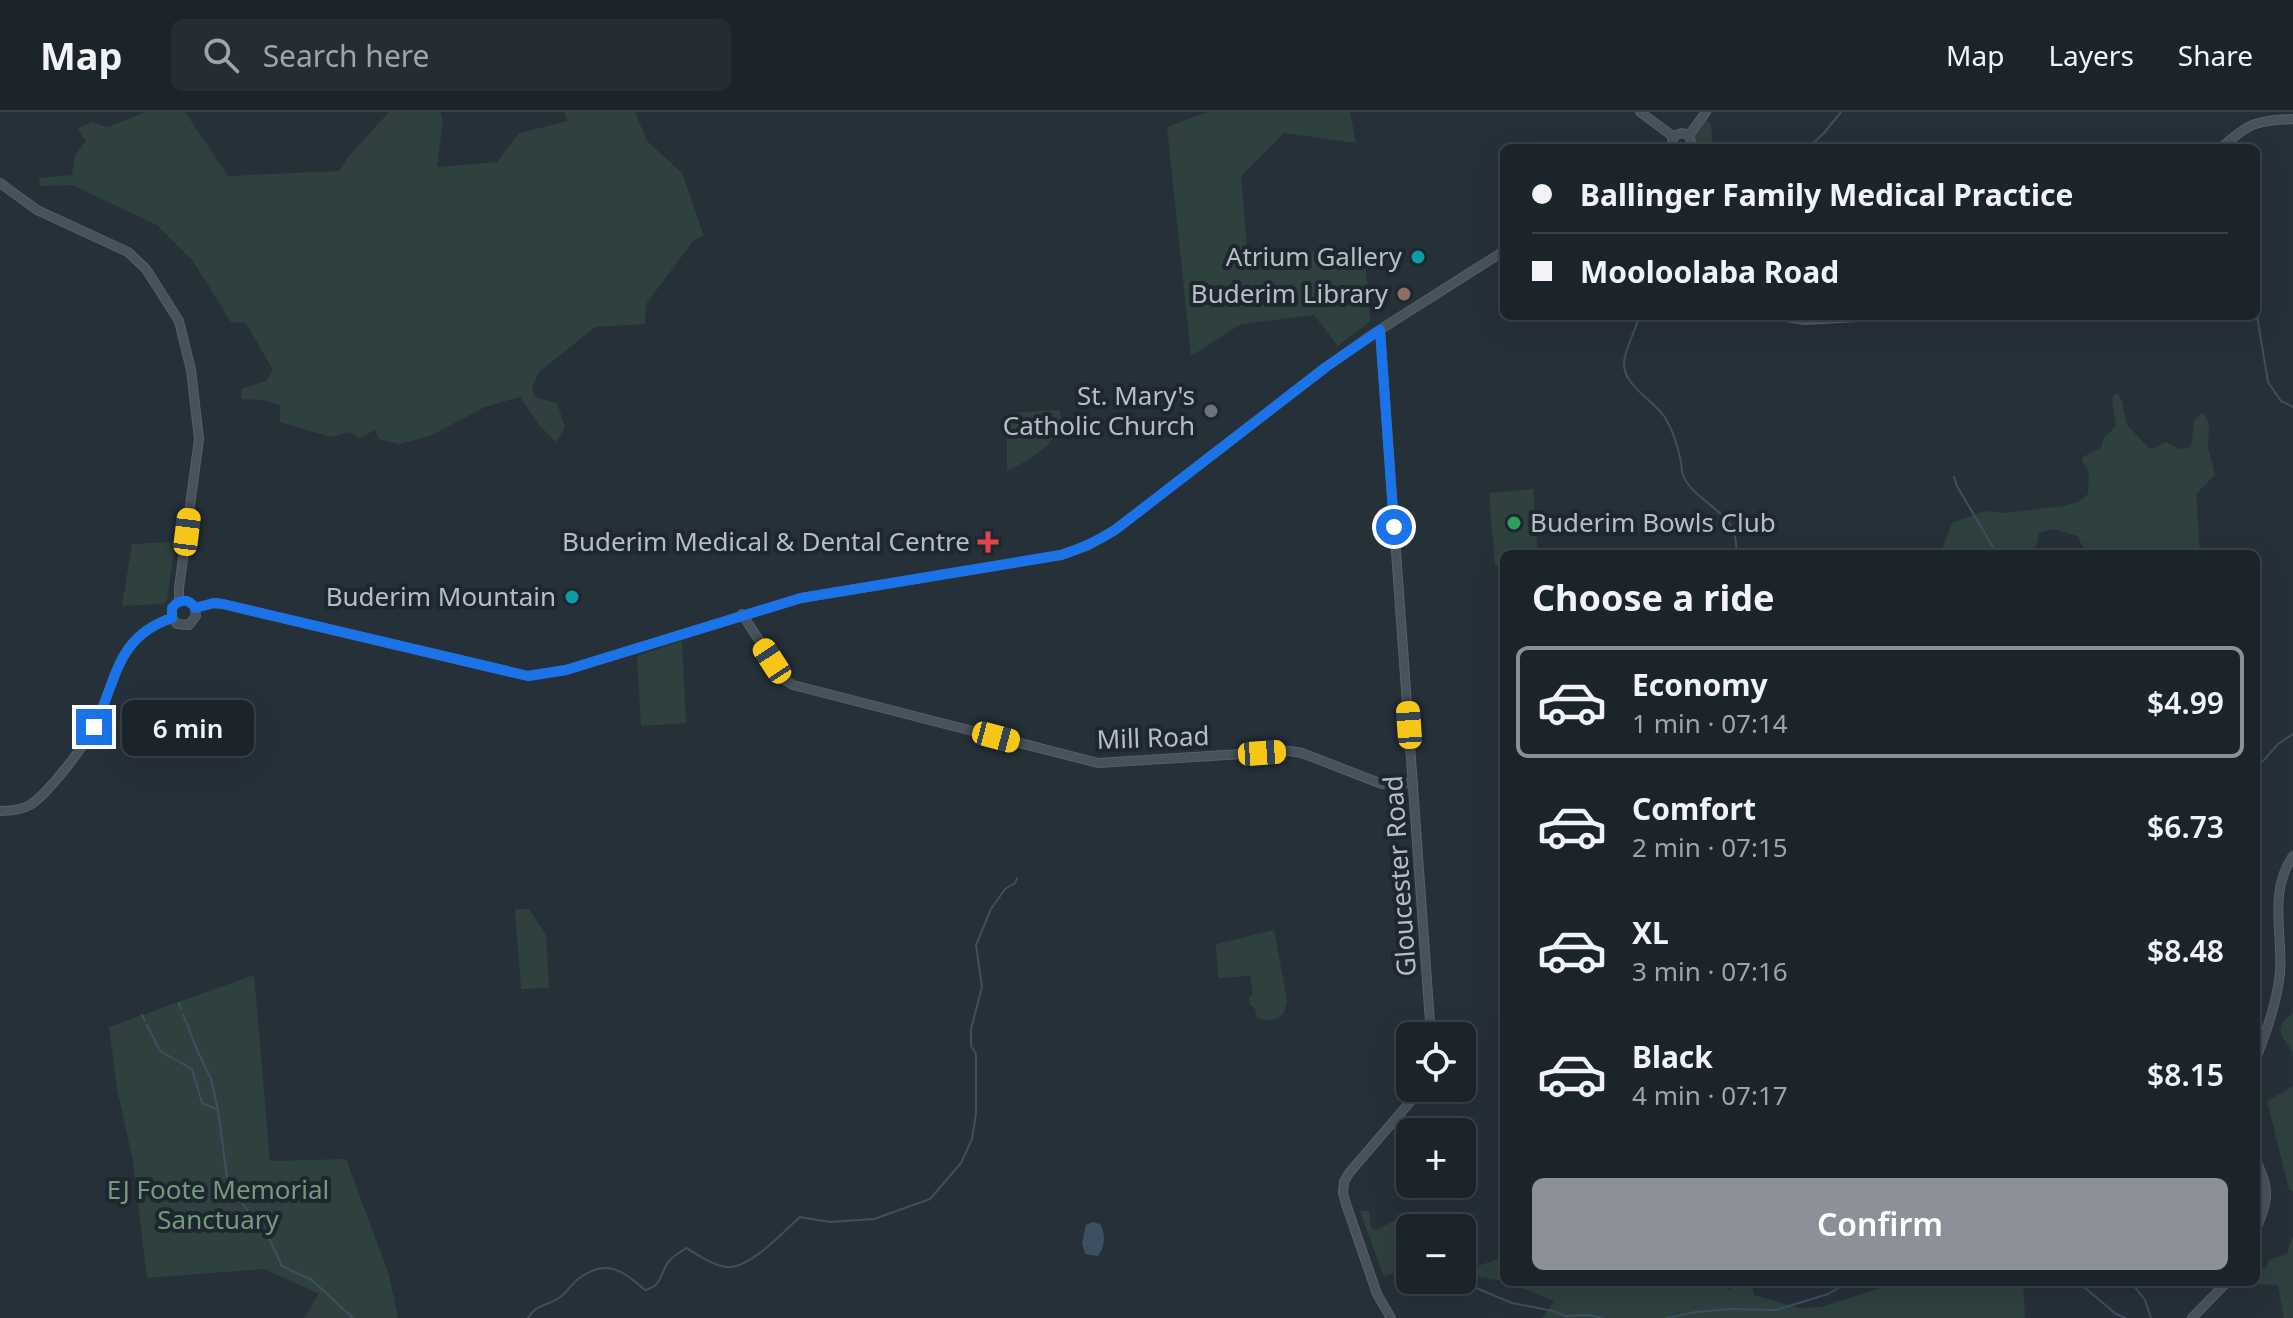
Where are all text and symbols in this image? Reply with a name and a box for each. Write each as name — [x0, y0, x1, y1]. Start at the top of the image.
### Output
search box — [171, 19, 731, 91]
text: Map — [40, 29, 123, 81]
icon: search — [199, 33, 243, 77]
text: Search here — [263, 35, 430, 76]
text: Map — [1946, 36, 2004, 74]
text: Layers — [2048, 36, 2134, 74]
text: Share — [2178, 36, 2253, 74]
text: Ballinger Family Medical Practice — [1580, 174, 2073, 215]
place label: Atrium Gallery — [1226, 238, 1403, 274]
marker: Atrium Gallery — [1409, 248, 1427, 266]
text: Mooloolaba Road — [1580, 251, 1839, 292]
place label: Buderim Library — [1191, 275, 1389, 311]
marker: Buderim Library — [1395, 285, 1413, 303]
place label: St. Mary's Catholic Church — [1003, 377, 1195, 443]
marker: St. Mary's Catholic Church — [1202, 402, 1220, 420]
place label: Buderim Bowls Club — [1530, 504, 1776, 540]
car — [172, 507, 202, 557]
route start — [1376, 509, 1412, 545]
marker: Buderim Bowls Club — [1505, 514, 1523, 532]
place label: Buderim Medical & Dental Centre — [562, 523, 970, 559]
marker: Buderim Medical & Dental Centre — [977, 531, 999, 553]
text: Choose a ride — [1532, 573, 1774, 622]
place label: Buderim Mountain — [326, 578, 556, 614]
marker: Buderim Mountain — [563, 588, 581, 606]
car — [749, 634, 795, 688]
text: Economy — [1632, 664, 1768, 705]
icon: car — [1536, 666, 1608, 738]
text: $4.99 — [2147, 682, 2224, 723]
callout: 6 min — [122, 699, 254, 755]
car — [1395, 700, 1423, 750]
text: 1 min · 07:14 — [1632, 705, 1788, 741]
route end — [76, 709, 112, 745]
text: 6 min — [153, 710, 223, 746]
street label: Mill Road — [1096, 717, 1210, 757]
car — [970, 719, 1022, 755]
car — [1237, 739, 1287, 767]
street label: Gloucester Road — [1374, 775, 1424, 978]
text: Comfort — [1632, 788, 1756, 829]
icon: car — [1536, 790, 1608, 862]
text: $6.73 — [2147, 806, 2224, 847]
text: 2 min · 07:15 — [1632, 829, 1788, 865]
text: XL — [1632, 912, 1669, 953]
icon: car — [1536, 914, 1608, 986]
text: $8.48 — [2147, 930, 2224, 971]
text: 3 min · 07:16 — [1632, 953, 1788, 989]
map controls — [1396, 1022, 1476, 1294]
button: locate — [1396, 1022, 1476, 1102]
text: Black — [1632, 1036, 1713, 1077]
icon: car — [1536, 1038, 1608, 1110]
text: $8.15 — [2147, 1054, 2224, 1095]
text: 4 min · 07:17 — [1632, 1077, 1788, 1113]
button: + — [1396, 1118, 1476, 1198]
park label: EJ Foote Memorial Sanctuary — [107, 1171, 329, 1237]
button: Confirm — [1532, 1178, 2228, 1270]
button: − — [1396, 1214, 1476, 1294]

